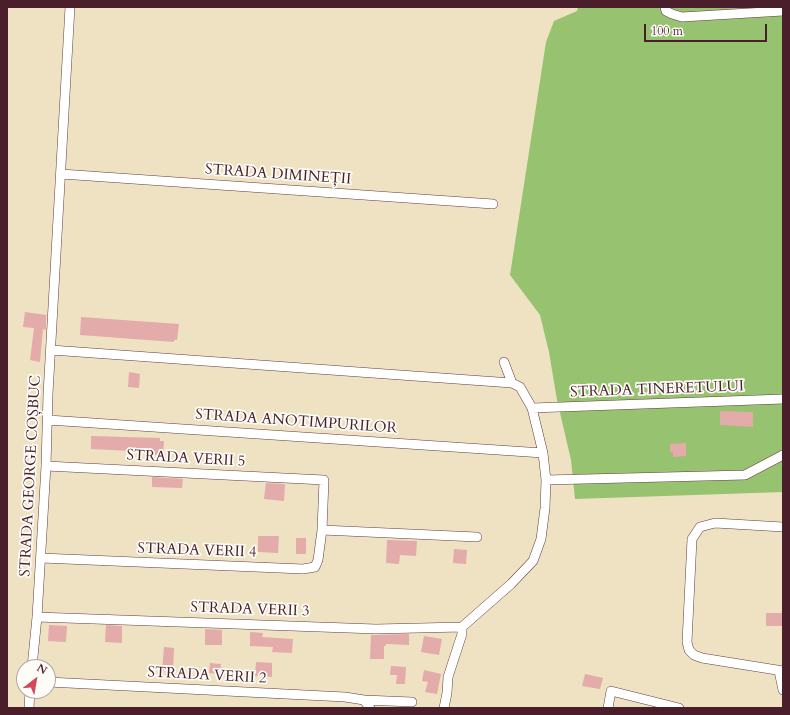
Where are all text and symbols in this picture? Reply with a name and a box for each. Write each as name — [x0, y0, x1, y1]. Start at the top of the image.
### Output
scale bar — [646, 16, 769, 42]
text: 100 m — [651, 23, 683, 39]
street label: STRADA DIMINEȚII — [204, 161, 352, 189]
street label: STRADA GEORGE COȘBUC — [17, 375, 45, 577]
street label: STRADA TINERETULUI — [570, 378, 744, 402]
street label: STRADA ANOTIMPURILOR — [195, 406, 397, 438]
street label: STRADA VERII 5 — [126, 447, 246, 471]
street label: STRADA VERII 4 — [137, 540, 257, 562]
street label: STRADA VERII 3 — [190, 599, 310, 621]
north arrow — [16, 659, 56, 699]
text: N — [34, 660, 50, 678]
street label: STRADA VERII 2 — [147, 664, 267, 688]

